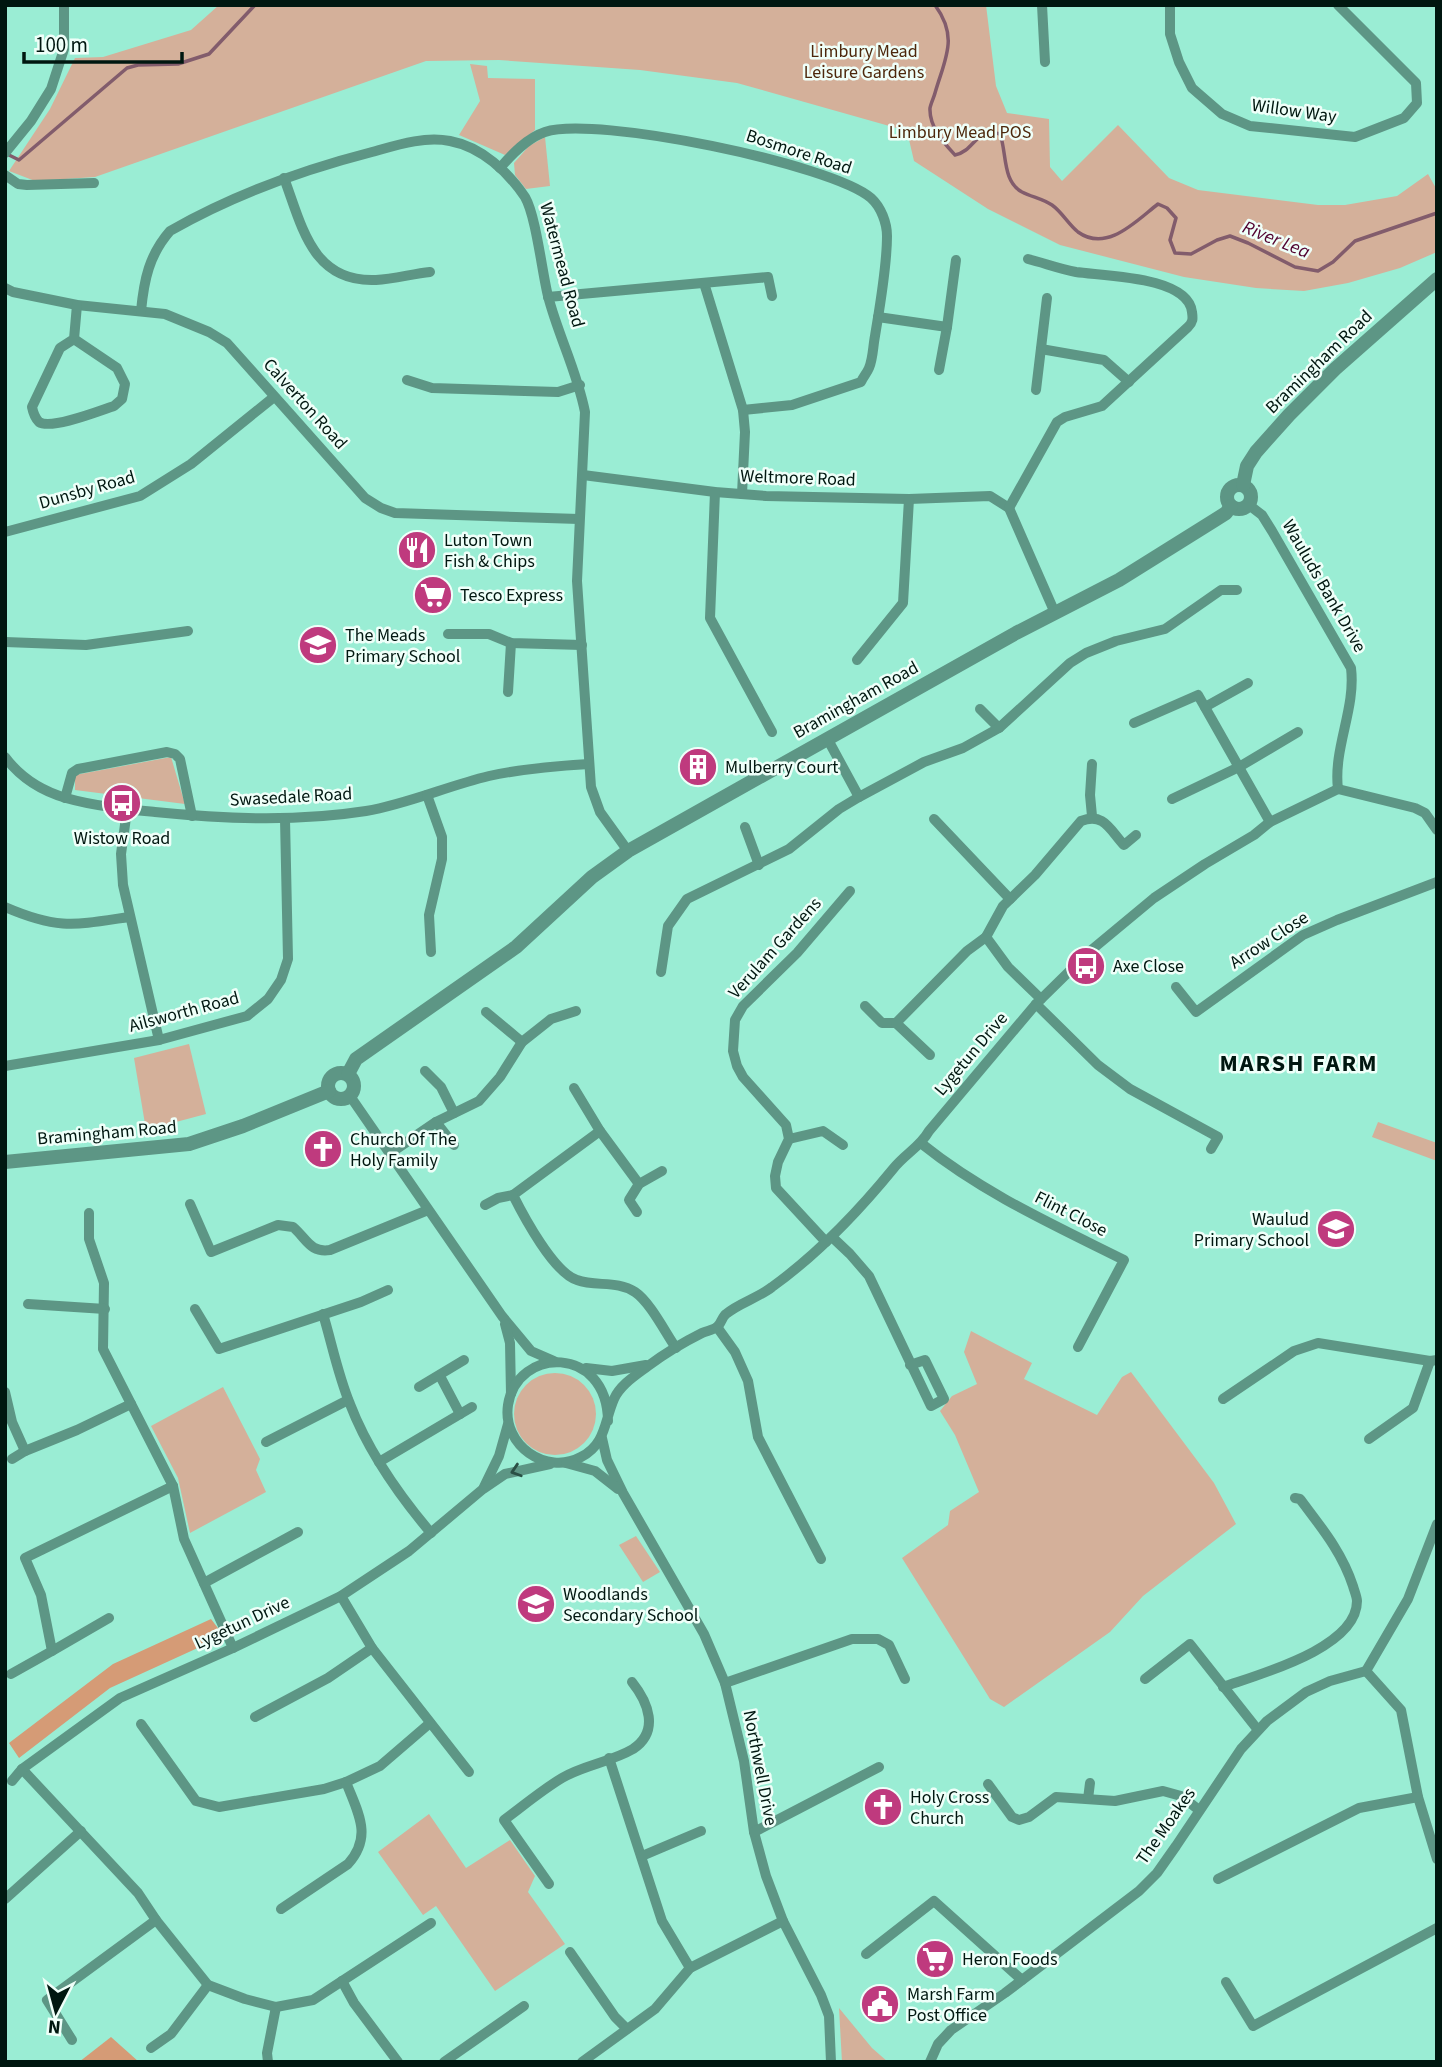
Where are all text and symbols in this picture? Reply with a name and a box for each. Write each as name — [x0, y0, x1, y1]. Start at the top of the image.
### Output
scale bar — [24, 21, 182, 65]
text: 100 m — [35, 30, 88, 60]
park label: Limbury Mead Leisure Gardens — [804, 39, 924, 85]
street label: Willow Way — [1250, 93, 1339, 129]
park label: Limbury Mead POS — [889, 120, 1031, 145]
street label: Bosmore Road — [743, 123, 855, 181]
street label: Watermead Road — [533, 200, 591, 330]
water label: River Lea — [1238, 214, 1314, 266]
street label: Bramingham Road — [1260, 304, 1378, 420]
street label: Calverton Road — [257, 353, 353, 455]
street label: Weltmore Road — [740, 463, 856, 493]
street label: Dunsby Road — [36, 464, 138, 516]
street label: Wauluds Bank Drive — [1276, 515, 1372, 657]
place label: Luton Town Fish & Chips — [444, 528, 535, 574]
restaurant icon: Luton Town Fish & Chips — [396, 529, 438, 571]
supermarket icon: Tesco Express — [412, 574, 454, 616]
place label: Tesco Express — [460, 583, 563, 608]
place label: The Meads Primary School — [345, 623, 460, 669]
school or university icon: The Meads Primary School — [297, 624, 339, 666]
street label: Bramingham Road — [789, 655, 923, 745]
building icon: Mulberry Court — [677, 746, 719, 788]
place label: Mulberry Court — [725, 755, 838, 780]
street label: Swasedale Road — [229, 781, 353, 813]
bus stop icon: Wistow Road — [101, 782, 143, 824]
place label: Wistow Road — [74, 826, 170, 851]
street label: Verulam Gardens — [723, 892, 827, 1004]
street label: Arrow Close — [1225, 905, 1313, 975]
bus stop icon: Axe Close — [1065, 945, 1107, 987]
place label: Axe Close — [1113, 954, 1184, 979]
street label: Ailsworth Road — [126, 985, 242, 1039]
street label: Lygetun Drive — [929, 1007, 1014, 1101]
district label: MARSH FARM — [1219, 1046, 1379, 1081]
street label: Bramingham Road — [36, 1114, 178, 1152]
place label: Church Of The Holy Family — [350, 1127, 457, 1173]
church icon: Church Of The Holy Family — [302, 1128, 344, 1170]
street label: Flint Close — [1030, 1185, 1112, 1243]
place label: Waulud Primary School — [1194, 1207, 1309, 1253]
school or university icon: Waulud Primary School — [1315, 1208, 1357, 1250]
one-way arrow — [511, 1463, 523, 1477]
place label: Woodlands Secondary School — [563, 1582, 698, 1628]
school or university icon: Woodlands Secondary School — [515, 1583, 557, 1625]
street label: Lygetun Drive — [190, 1590, 294, 1656]
street label: Northwell Drive — [737, 1708, 783, 1828]
street label: The Moakes — [1130, 1783, 1202, 1869]
place label: Holy Cross Church — [910, 1785, 989, 1831]
church icon: Holy Cross Church — [862, 1786, 904, 1828]
supermarket icon: Heron Foods — [914, 1938, 956, 1980]
place label: Heron Foods — [962, 1947, 1058, 1972]
north arrow — [21, 1976, 91, 2046]
place label: Marsh Farm Post Office — [907, 1982, 995, 2028]
public building icon: Marsh Farm Post Office — [859, 1983, 901, 2025]
text: N — [47, 2012, 62, 2041]

